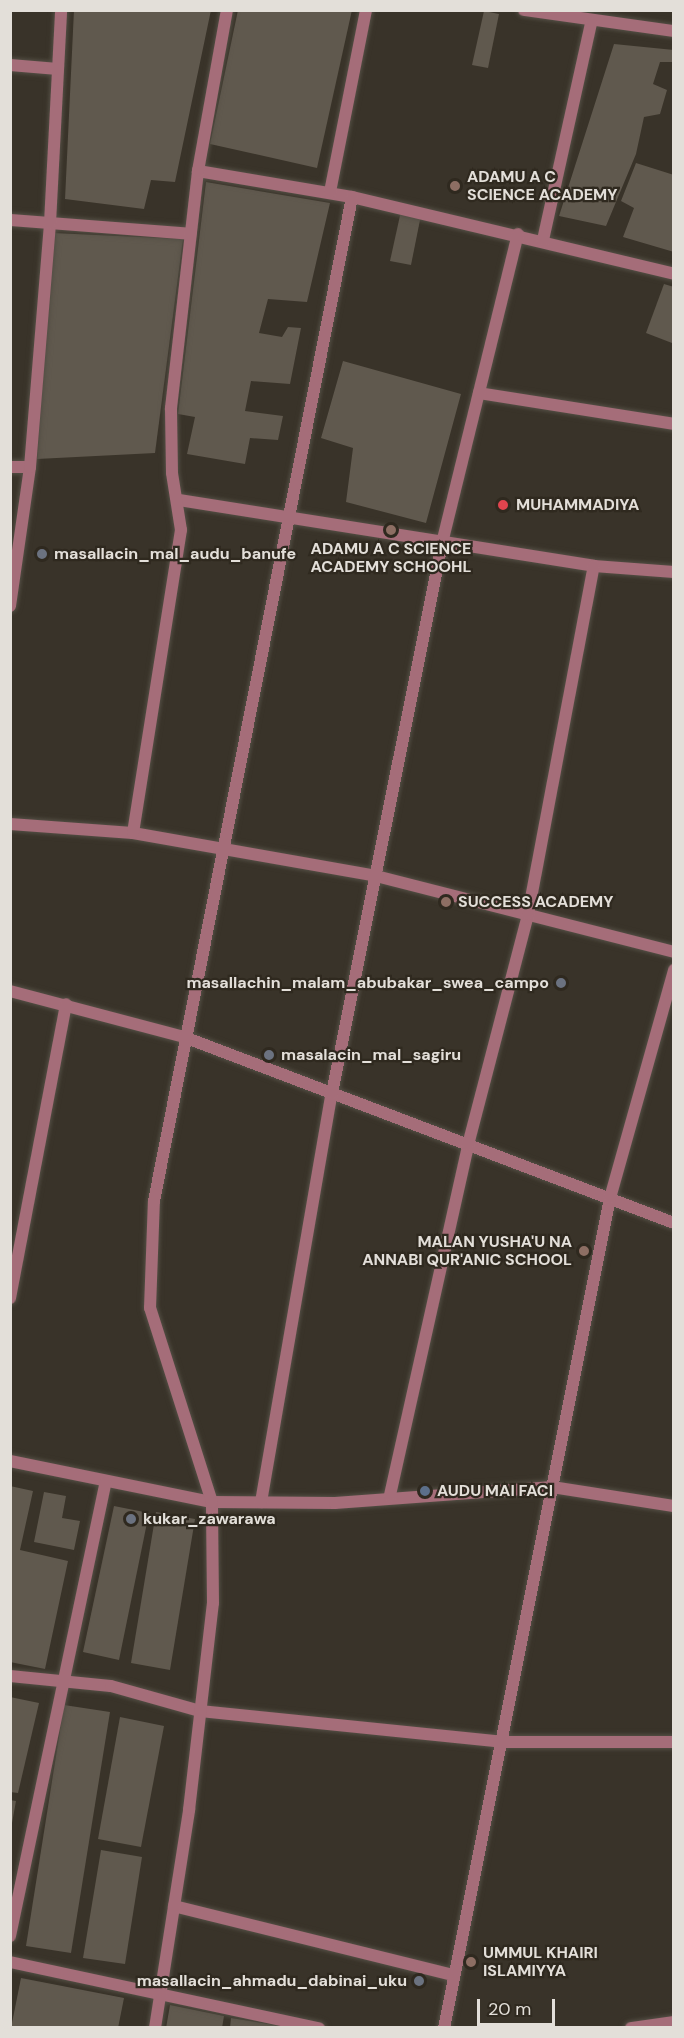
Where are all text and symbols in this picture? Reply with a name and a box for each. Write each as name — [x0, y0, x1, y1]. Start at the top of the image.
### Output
place label: ADAMU A C SCIENCE ACADEMY — [467, 167, 617, 205]
marker: ADAMU A C SCIENCE ACADEMY — [448, 179, 462, 193]
place label: MUHAMMADIYA — [516, 495, 639, 515]
marker: MUHAMMADIYA — [494, 496, 512, 514]
marker: ADAMU A C SCIENCE ACADEMY SCHOOHL — [384, 523, 398, 537]
place label: ADAMU A C SCIENCE ACADEMY SCHOOHL — [311, 539, 471, 577]
place label: masallacin_mal_audu_banufe — [54, 544, 296, 564]
marker: masallacin_mal_audu_banufe — [35, 547, 49, 561]
place label: SUCCESS ACADEMY — [458, 892, 613, 912]
marker: SUCCESS ACADEMY — [439, 895, 453, 909]
place label: masallachin_malam_abubakar_swea_campo — [186, 973, 549, 993]
marker: masallachin_malam_abubakar_swea_campo — [554, 976, 568, 990]
place label: masalacin_mal_sagiru — [281, 1045, 461, 1065]
marker: masalacin_mal_sagiru — [262, 1048, 276, 1062]
place label: MALAN YUSHA'U NA ANNABI QUR'ANIC SCHOOL — [362, 1232, 572, 1270]
marker: MALAN YUSHA'U NA ANNABI QUR'ANIC SCHOOL — [577, 1244, 591, 1258]
place label: AUDU MAI FACI — [437, 1481, 553, 1501]
marker: AUDU MAI FACI — [418, 1484, 432, 1498]
place label: kukar_zawarawa — [143, 1509, 276, 1529]
marker: kukar_zawarawa — [124, 1512, 138, 1526]
place label: UMMUL KHAIRI ISLAMIYYA — [483, 1943, 598, 1981]
marker: UMMUL KHAIRI ISLAMIYYA — [464, 1955, 478, 1969]
place label: masallacin_ahmadu_dabinai_uku — [137, 1971, 407, 1991]
marker: masallacin_ahmadu_dabinai_uku — [412, 1974, 426, 1988]
scale bar — [480, 1987, 558, 2025]
text: 20 m — [488, 1997, 531, 2021]

